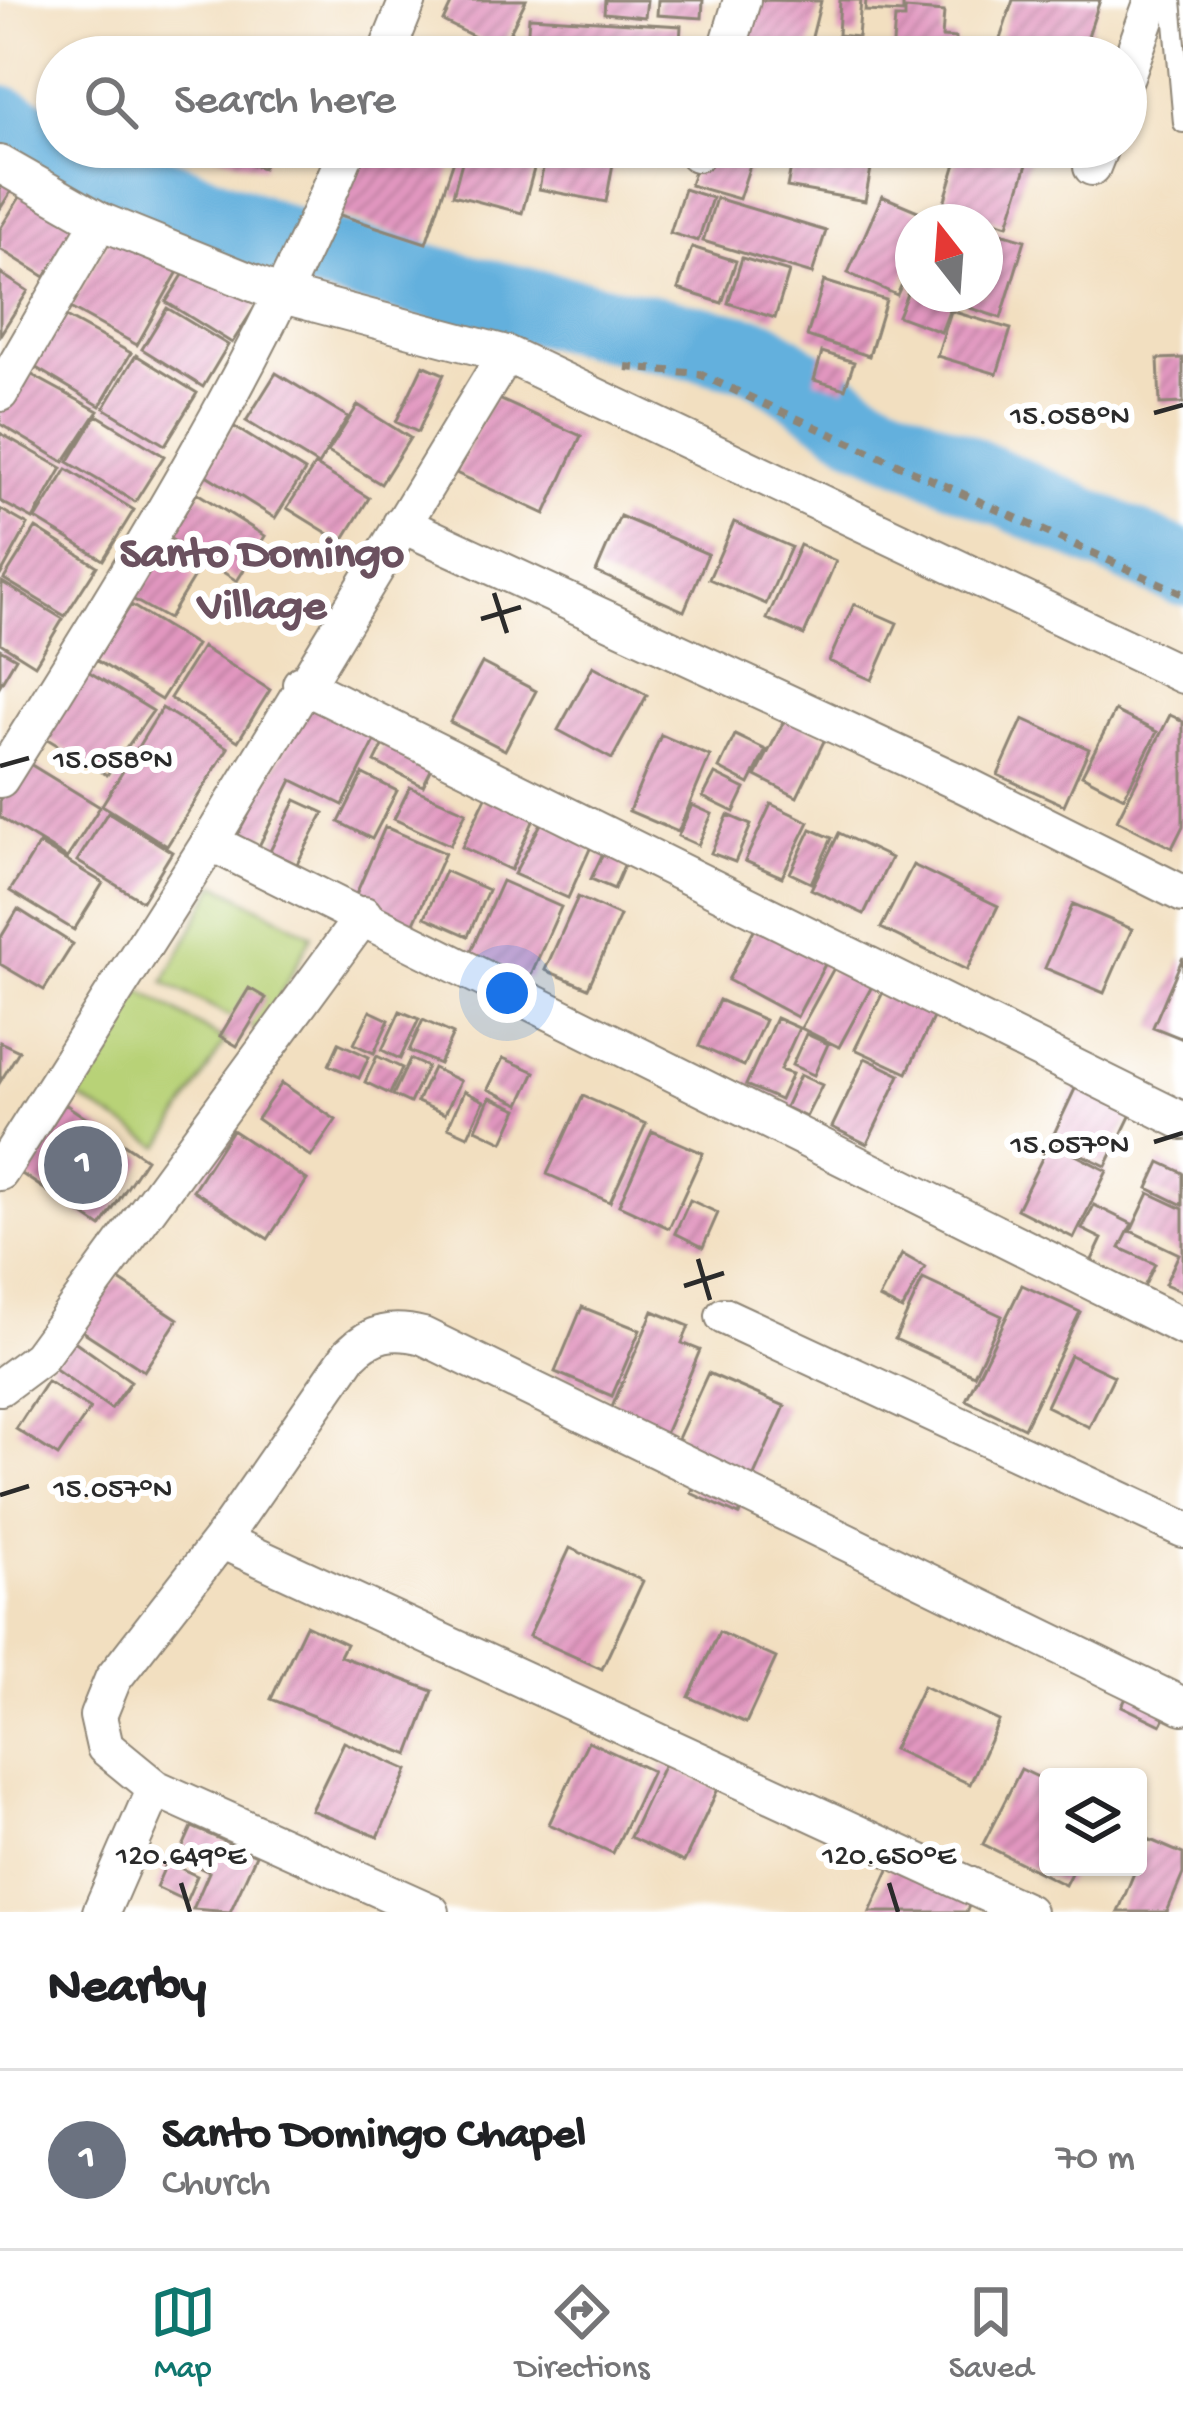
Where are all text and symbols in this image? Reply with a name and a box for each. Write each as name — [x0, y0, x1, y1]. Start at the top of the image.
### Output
search box — [36, 36, 1147, 168]
icon: search — [78, 69, 144, 135]
text: Search here — [174, 76, 396, 129]
north arrow — [895, 204, 1003, 312]
text: 15.058°N — [1009, 401, 1130, 436]
district label: Santo Domingo Village — [120, 530, 405, 635]
text: 15.058°N — [52, 745, 173, 780]
your location — [477, 963, 537, 1023]
pin: 1 — [44, 1120, 122, 1210]
text: 15.057°N — [1010, 1130, 1129, 1165]
text: 15.057°N — [53, 1474, 172, 1509]
map controls — [1039, 1768, 1147, 1876]
button: layers — [1039, 1768, 1147, 1876]
text: 120.649°E — [115, 1841, 247, 1876]
text: 120.650°E — [821, 1841, 957, 1876]
text: Nearby — [48, 1960, 206, 2020]
text: Santo Domingo Chapel — [162, 2110, 586, 2163]
text: 1 — [79, 2137, 95, 2183]
text: 70 m — [1056, 2137, 1135, 2183]
text: Church — [162, 2163, 270, 2209]
tab: Map — [150, 2279, 216, 2389]
tab: Directions — [515, 2279, 649, 2389]
tab: Saved — [949, 2279, 1033, 2389]

